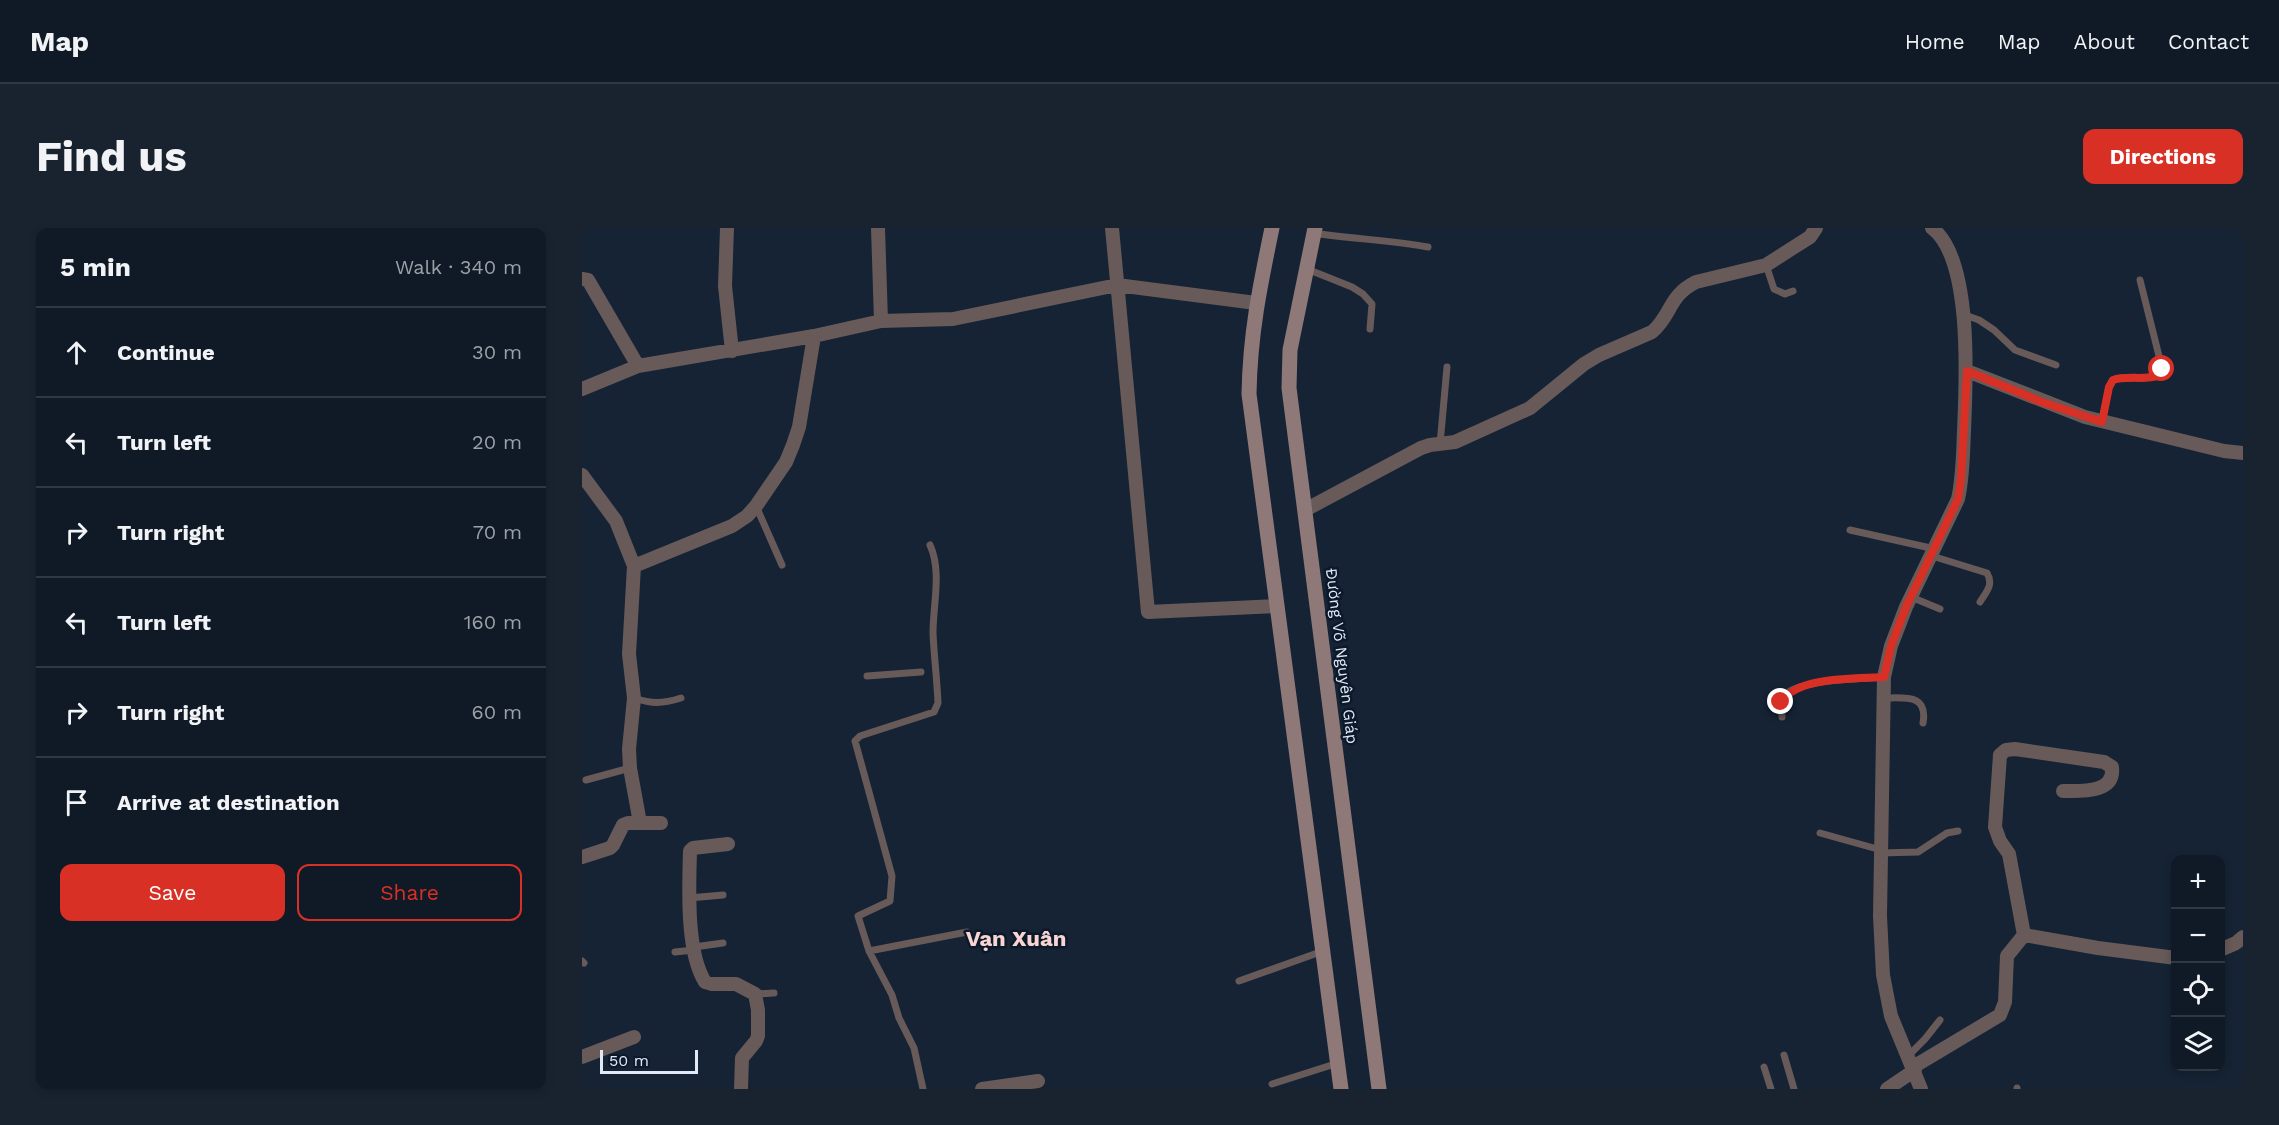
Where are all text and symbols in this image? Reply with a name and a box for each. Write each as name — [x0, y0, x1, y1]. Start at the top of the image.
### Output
text: Map — [30, 25, 89, 58]
text: Home — [1905, 29, 1965, 54]
text: Map — [1998, 29, 2041, 54]
text: About — [2074, 29, 2135, 54]
text: Contact — [2168, 29, 2249, 54]
button: Directions — [2083, 129, 2243, 184]
text: Find us — [36, 132, 187, 181]
text: 5 min — [60, 252, 131, 282]
text: Walk · 340 m — [395, 255, 522, 279]
icon: ahead — [60, 336, 93, 369]
text: Continue — [117, 340, 215, 365]
text: 30 m — [472, 340, 522, 364]
route start — [2148, 355, 2174, 381]
icon: left — [60, 426, 93, 459]
text: Turn left — [117, 430, 211, 455]
text: 20 m — [472, 430, 522, 454]
icon: right — [60, 516, 93, 549]
text: Turn right — [117, 520, 224, 545]
text: 70 m — [473, 520, 522, 544]
street label: Đường Võ Nguyên Giáp — [1322, 567, 1362, 745]
icon: left — [60, 606, 93, 639]
text: Turn left — [117, 610, 211, 635]
text: 160 m — [464, 610, 522, 634]
route end — [1767, 688, 1793, 714]
icon: right — [60, 696, 93, 729]
text: Turn right — [117, 700, 224, 725]
text: 60 m — [472, 700, 522, 724]
icon: arrive — [60, 786, 93, 819]
text: Arrive at destination — [117, 790, 340, 815]
map controls — [2171, 855, 2225, 1071]
button: + — [2171, 855, 2225, 909]
button: Save — [60, 864, 285, 921]
button: Share — [297, 864, 522, 921]
button: − — [2171, 909, 2225, 963]
district label: Vạn Xuân — [966, 926, 1066, 951]
button: locate — [2171, 963, 2225, 1017]
button: layers — [2171, 1017, 2225, 1071]
scale bar — [600, 1047, 698, 1074]
text: 50 m — [609, 1051, 649, 1070]

